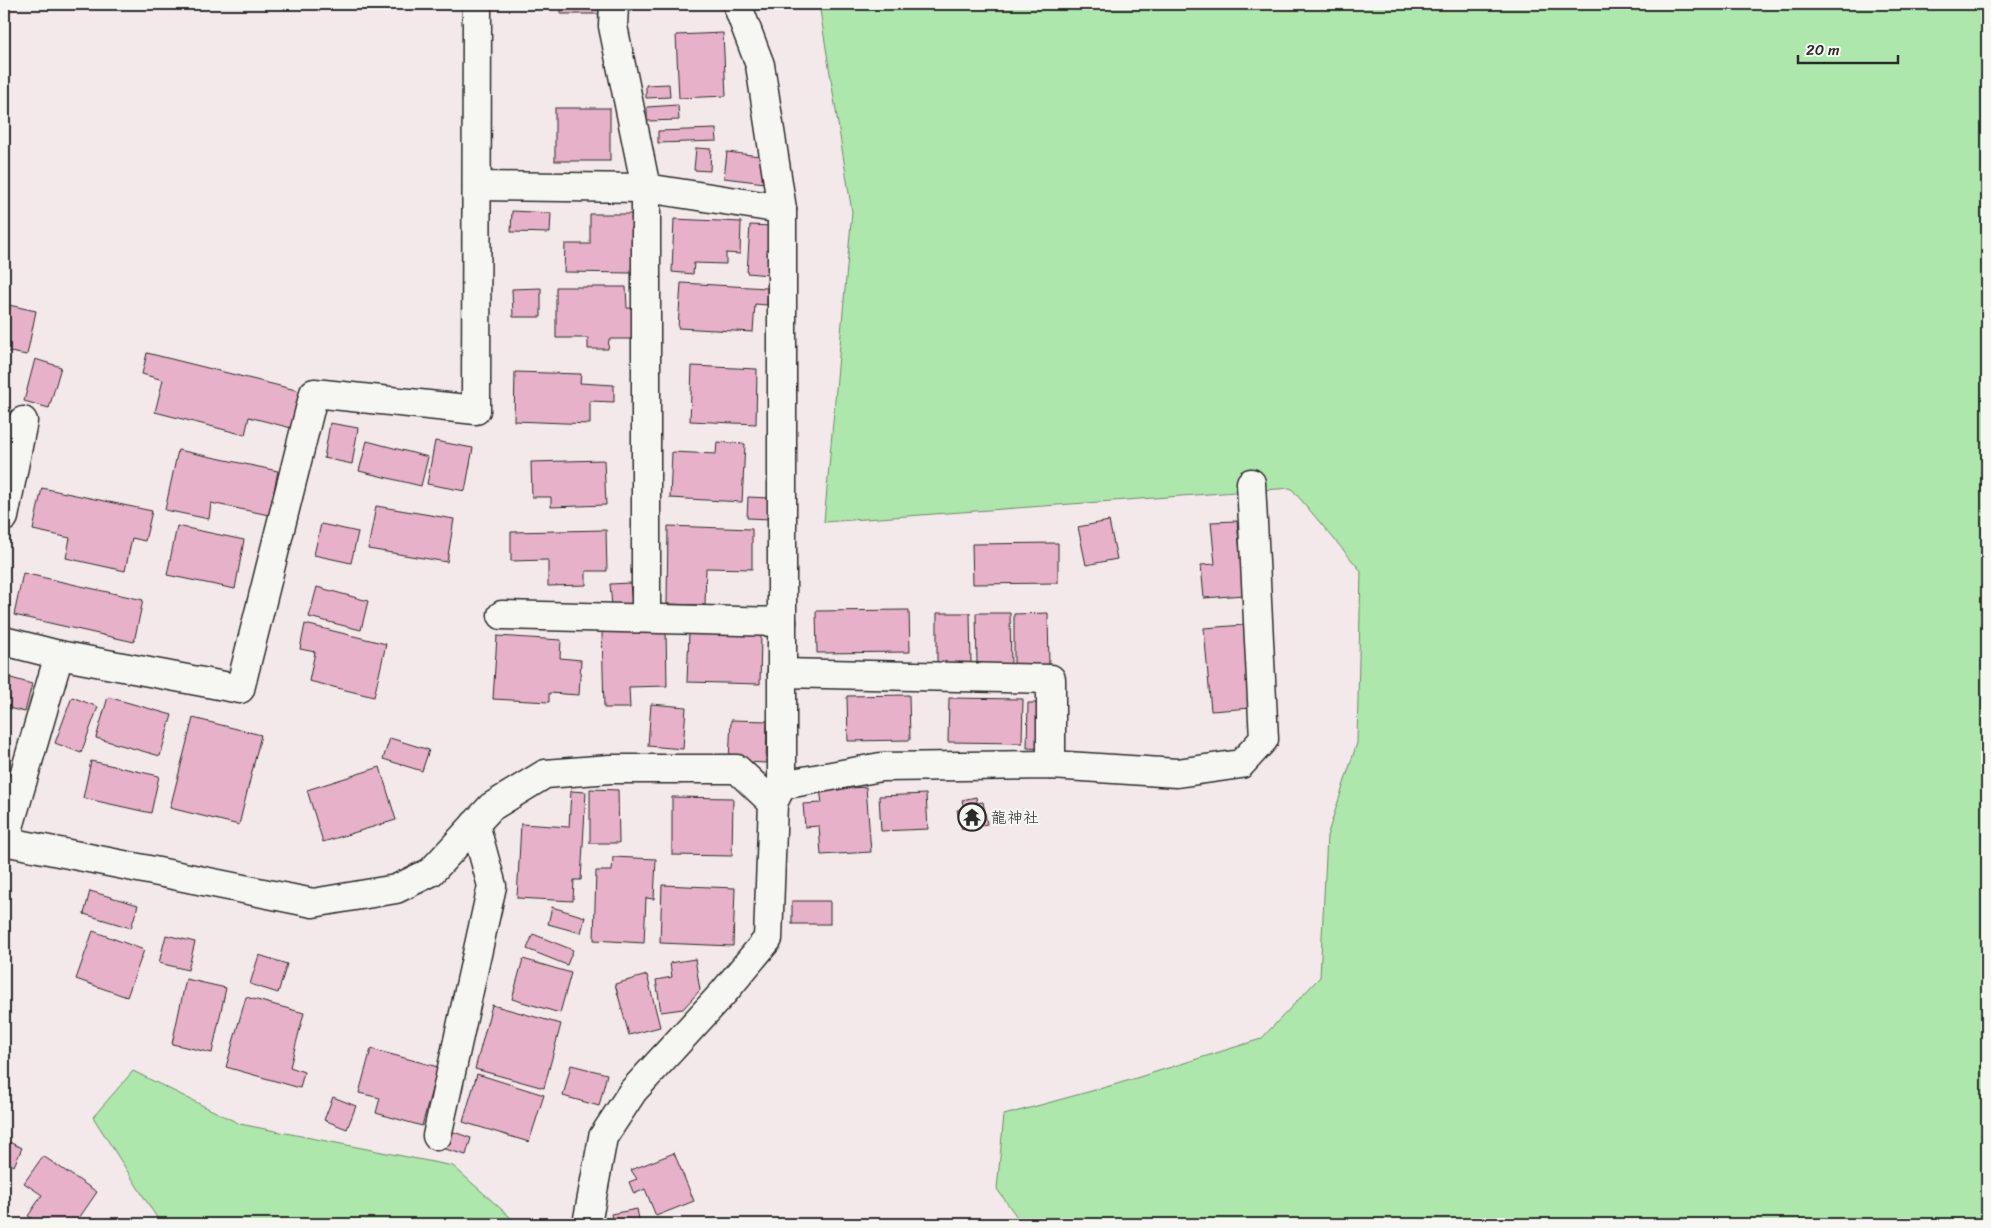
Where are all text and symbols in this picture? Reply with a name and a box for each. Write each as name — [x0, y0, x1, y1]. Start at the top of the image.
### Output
scale bar — [1798, 32, 1898, 64]
text: 20 m — [1806, 37, 1840, 63]
temple icon: 龍神社 — [957, 802, 987, 832]
place label: 龍神社 — [991, 803, 1039, 832]

